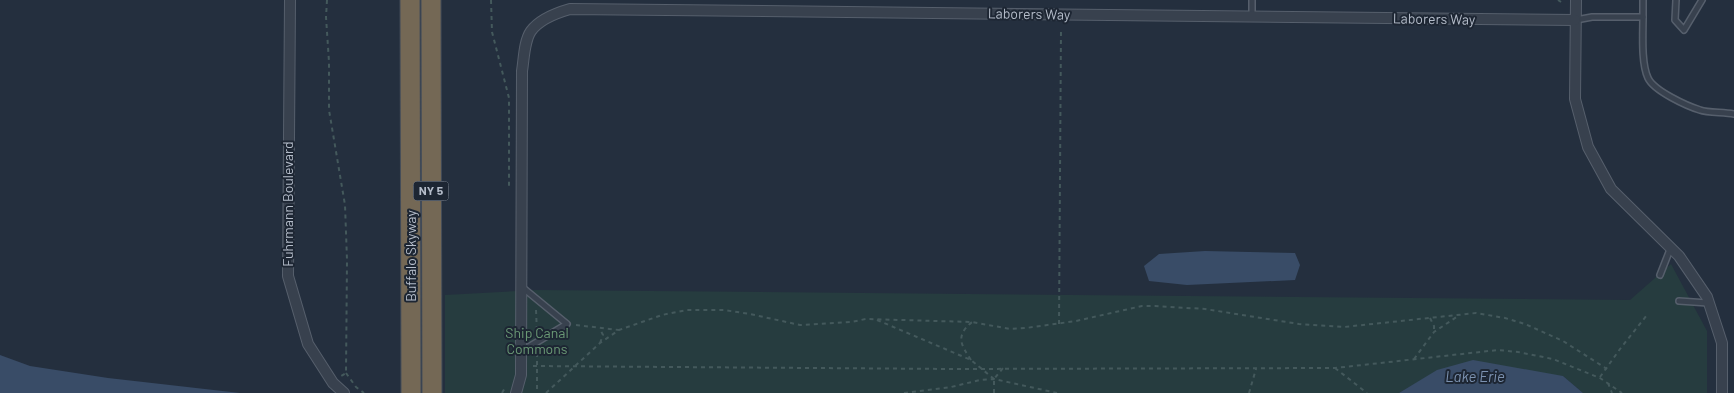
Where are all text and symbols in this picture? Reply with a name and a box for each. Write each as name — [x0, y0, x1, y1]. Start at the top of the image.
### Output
street label: Laborers Way — [988, 4, 1071, 23]
street label: Laborers Way — [1393, 9, 1476, 28]
street label: Fuhrmann Boulevard — [279, 141, 296, 267]
road number: NY 5 — [414, 182, 448, 200]
street label: Buffalo Skyway — [402, 210, 419, 302]
park label: Ship Canal Commons — [505, 324, 569, 357]
water label: Lake Erie — [1445, 367, 1505, 385]

